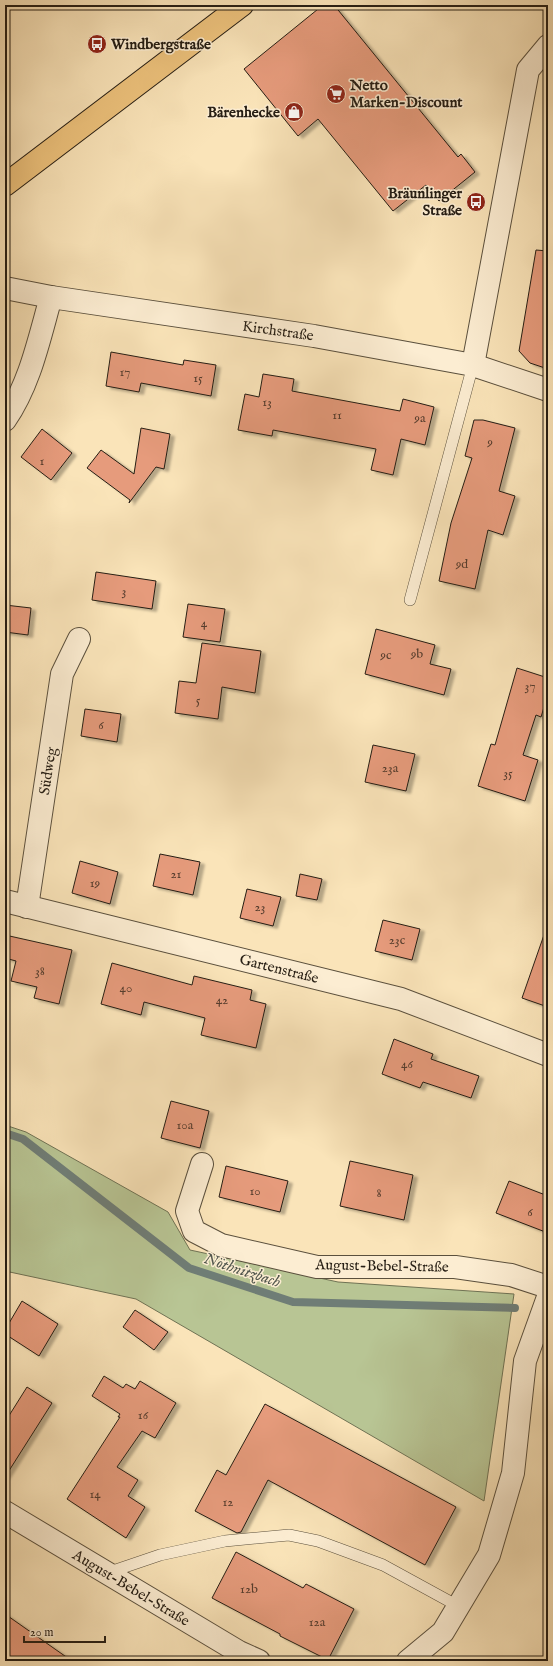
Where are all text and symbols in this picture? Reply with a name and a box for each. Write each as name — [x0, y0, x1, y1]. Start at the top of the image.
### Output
bus stop icon: Windbergstraße — [86, 33, 108, 55]
place label: Windbergstraße — [110, 35, 211, 54]
place label: Netto Marken-Discount — [349, 76, 463, 112]
supermarket icon: Netto Marken-Discount — [325, 83, 347, 105]
shop icon: Bärenhecke — [283, 101, 305, 123]
place label: Bärenhecke — [207, 103, 280, 122]
place label: Bräunlinger Straße — [388, 184, 462, 220]
bus stop icon: Bräunlinger Straße — [465, 191, 487, 213]
street label: Kirchstraße — [241, 317, 315, 345]
house number: 17 — [120, 364, 130, 381]
house number: 15 — [193, 370, 203, 387]
house number: 13 — [262, 394, 272, 411]
house number: 11 — [332, 407, 342, 424]
house number: 9a — [413, 410, 426, 427]
house number: 9 — [486, 434, 493, 451]
house number: 1 — [40, 453, 45, 470]
house number: 9d — [455, 556, 468, 573]
house number: 3 — [122, 583, 127, 600]
house number: 4 — [201, 615, 208, 632]
house number: 9b — [410, 646, 423, 663]
house number: 9c — [379, 647, 392, 664]
house number: 37 — [525, 678, 535, 695]
house number: 5 — [196, 692, 201, 709]
house number: 6 — [98, 717, 104, 734]
street label: Südweg — [35, 745, 61, 796]
house number: 23a — [382, 760, 399, 777]
house number: 35 — [503, 765, 513, 782]
house number: 21 — [171, 866, 182, 883]
house number: 19 — [90, 875, 101, 892]
house number: 23 — [255, 899, 266, 916]
house number: 23c — [389, 932, 406, 949]
street label: Gartenstraße — [237, 950, 321, 988]
house number: 38 — [35, 963, 45, 980]
house number: 40 — [120, 980, 132, 997]
house number: 42 — [216, 992, 228, 1009]
house number: 46 — [401, 1056, 413, 1073]
house number: 10a — [177, 1117, 194, 1134]
house number: 10 — [249, 1183, 261, 1200]
house number: 8 — [376, 1185, 382, 1202]
house number: 6 — [527, 1204, 533, 1221]
water label: Nöthnitzbach — [201, 1249, 283, 1293]
street label: August-Bebel-Straße — [314, 1255, 449, 1277]
house number: 16 — [138, 1407, 149, 1424]
house number: 14 — [89, 1486, 101, 1503]
house number: 12 — [223, 1494, 233, 1511]
street label: August-Bebel-Straße — [68, 1545, 193, 1631]
house number: 12b — [240, 1581, 258, 1598]
house number: 12a — [309, 1614, 326, 1631]
scale bar — [24, 1618, 105, 1644]
text: 20 m — [30, 1625, 53, 1640]

